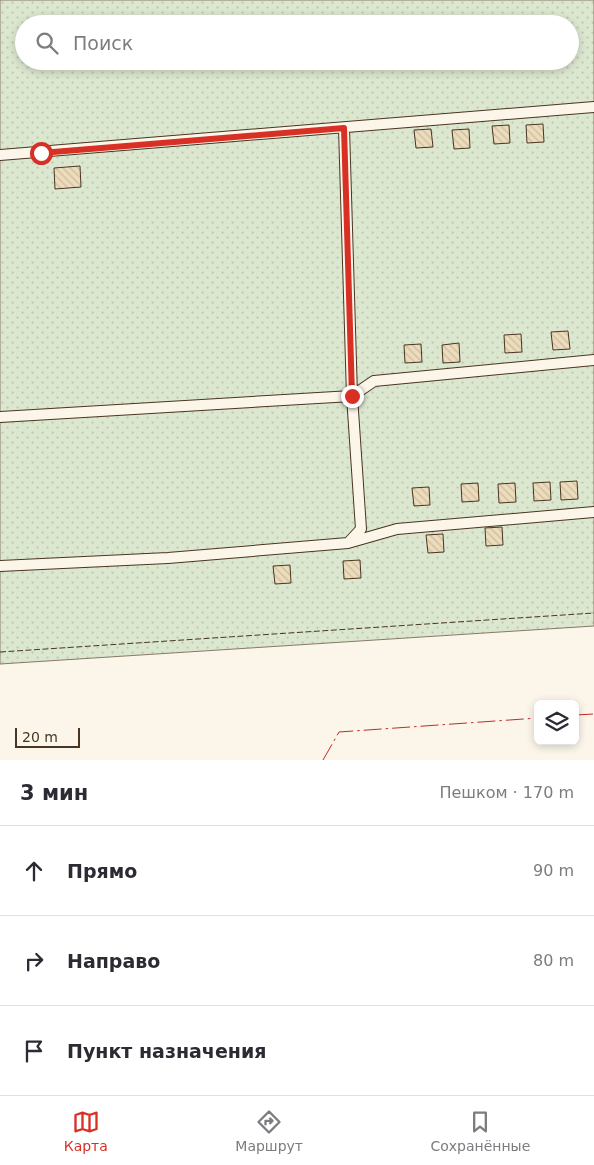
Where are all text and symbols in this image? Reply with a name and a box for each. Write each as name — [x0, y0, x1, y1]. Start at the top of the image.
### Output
search box — [15, 15, 579, 70]
icon: search — [33, 29, 61, 57]
text: Поиск — [73, 32, 133, 54]
route start — [30, 142, 53, 165]
route end — [341, 385, 364, 408]
map controls — [534, 700, 579, 745]
button: layers — [534, 700, 579, 745]
scale bar — [15, 725, 80, 748]
text: 20 m — [22, 729, 58, 745]
text: 3 мин — [20, 781, 88, 805]
text: Пешком · 170 m — [439, 783, 574, 802]
icon: ahead — [20, 857, 48, 885]
text: Прямо — [67, 860, 137, 882]
text: 90 m — [533, 861, 574, 880]
icon: right — [20, 947, 48, 975]
text: Направо — [67, 950, 160, 972]
text: 80 m — [533, 951, 574, 970]
icon: arrive — [20, 1037, 48, 1065]
text: Пункт назначения — [67, 1040, 266, 1062]
tab: Карта — [64, 1108, 108, 1154]
tab: Маршрут — [235, 1108, 303, 1154]
tab: Сохранённые — [430, 1108, 530, 1154]

